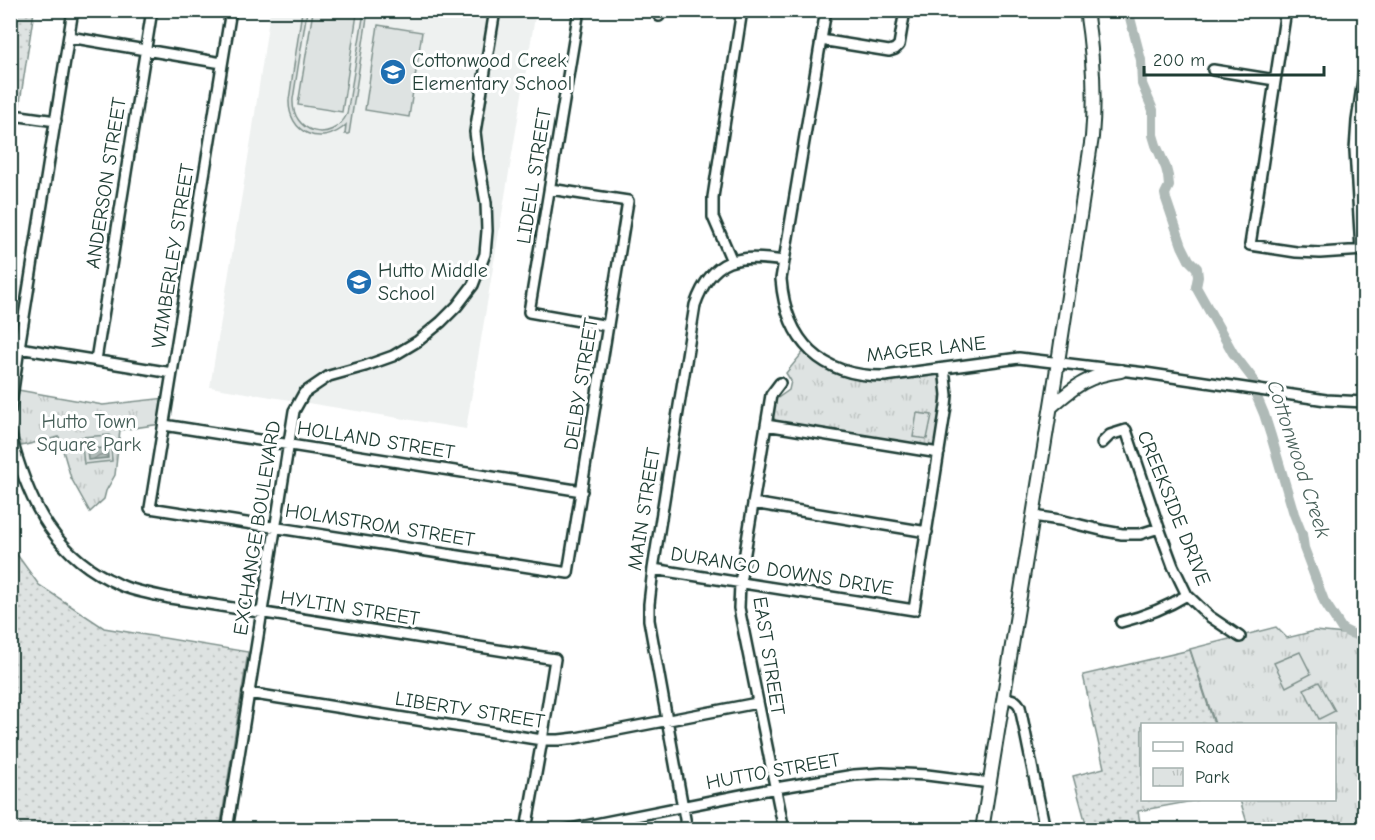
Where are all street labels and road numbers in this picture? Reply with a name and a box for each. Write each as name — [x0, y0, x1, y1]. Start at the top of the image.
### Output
street label: ANDERSON STREET — [81, 95, 131, 270]
street label: LIDELL STREET — [512, 106, 556, 246]
street label: WIMBERLEY STREET — [147, 161, 199, 350]
street label: DELBY STREET — [559, 316, 603, 452]
street label: MAGER LANE — [865, 331, 987, 367]
street label: HOLLAND STREET — [296, 416, 457, 464]
street label: EXCHANGE BOULEVARD — [229, 419, 285, 637]
street label: CREEKSIDE DRIVE — [1132, 427, 1216, 589]
street label: MAIN STREET — [623, 445, 665, 572]
street label: HOLMSTROM STREET — [284, 499, 477, 551]
street label: DURANGO DOWNS DRIVE — [669, 542, 895, 600]
street label: HYLTIN STREET — [279, 586, 422, 630]
street label: EAST STREET — [748, 595, 790, 718]
street label: LIBERTY STREET — [394, 687, 547, 733]
street label: HUTTO STREET — [704, 748, 842, 794]

